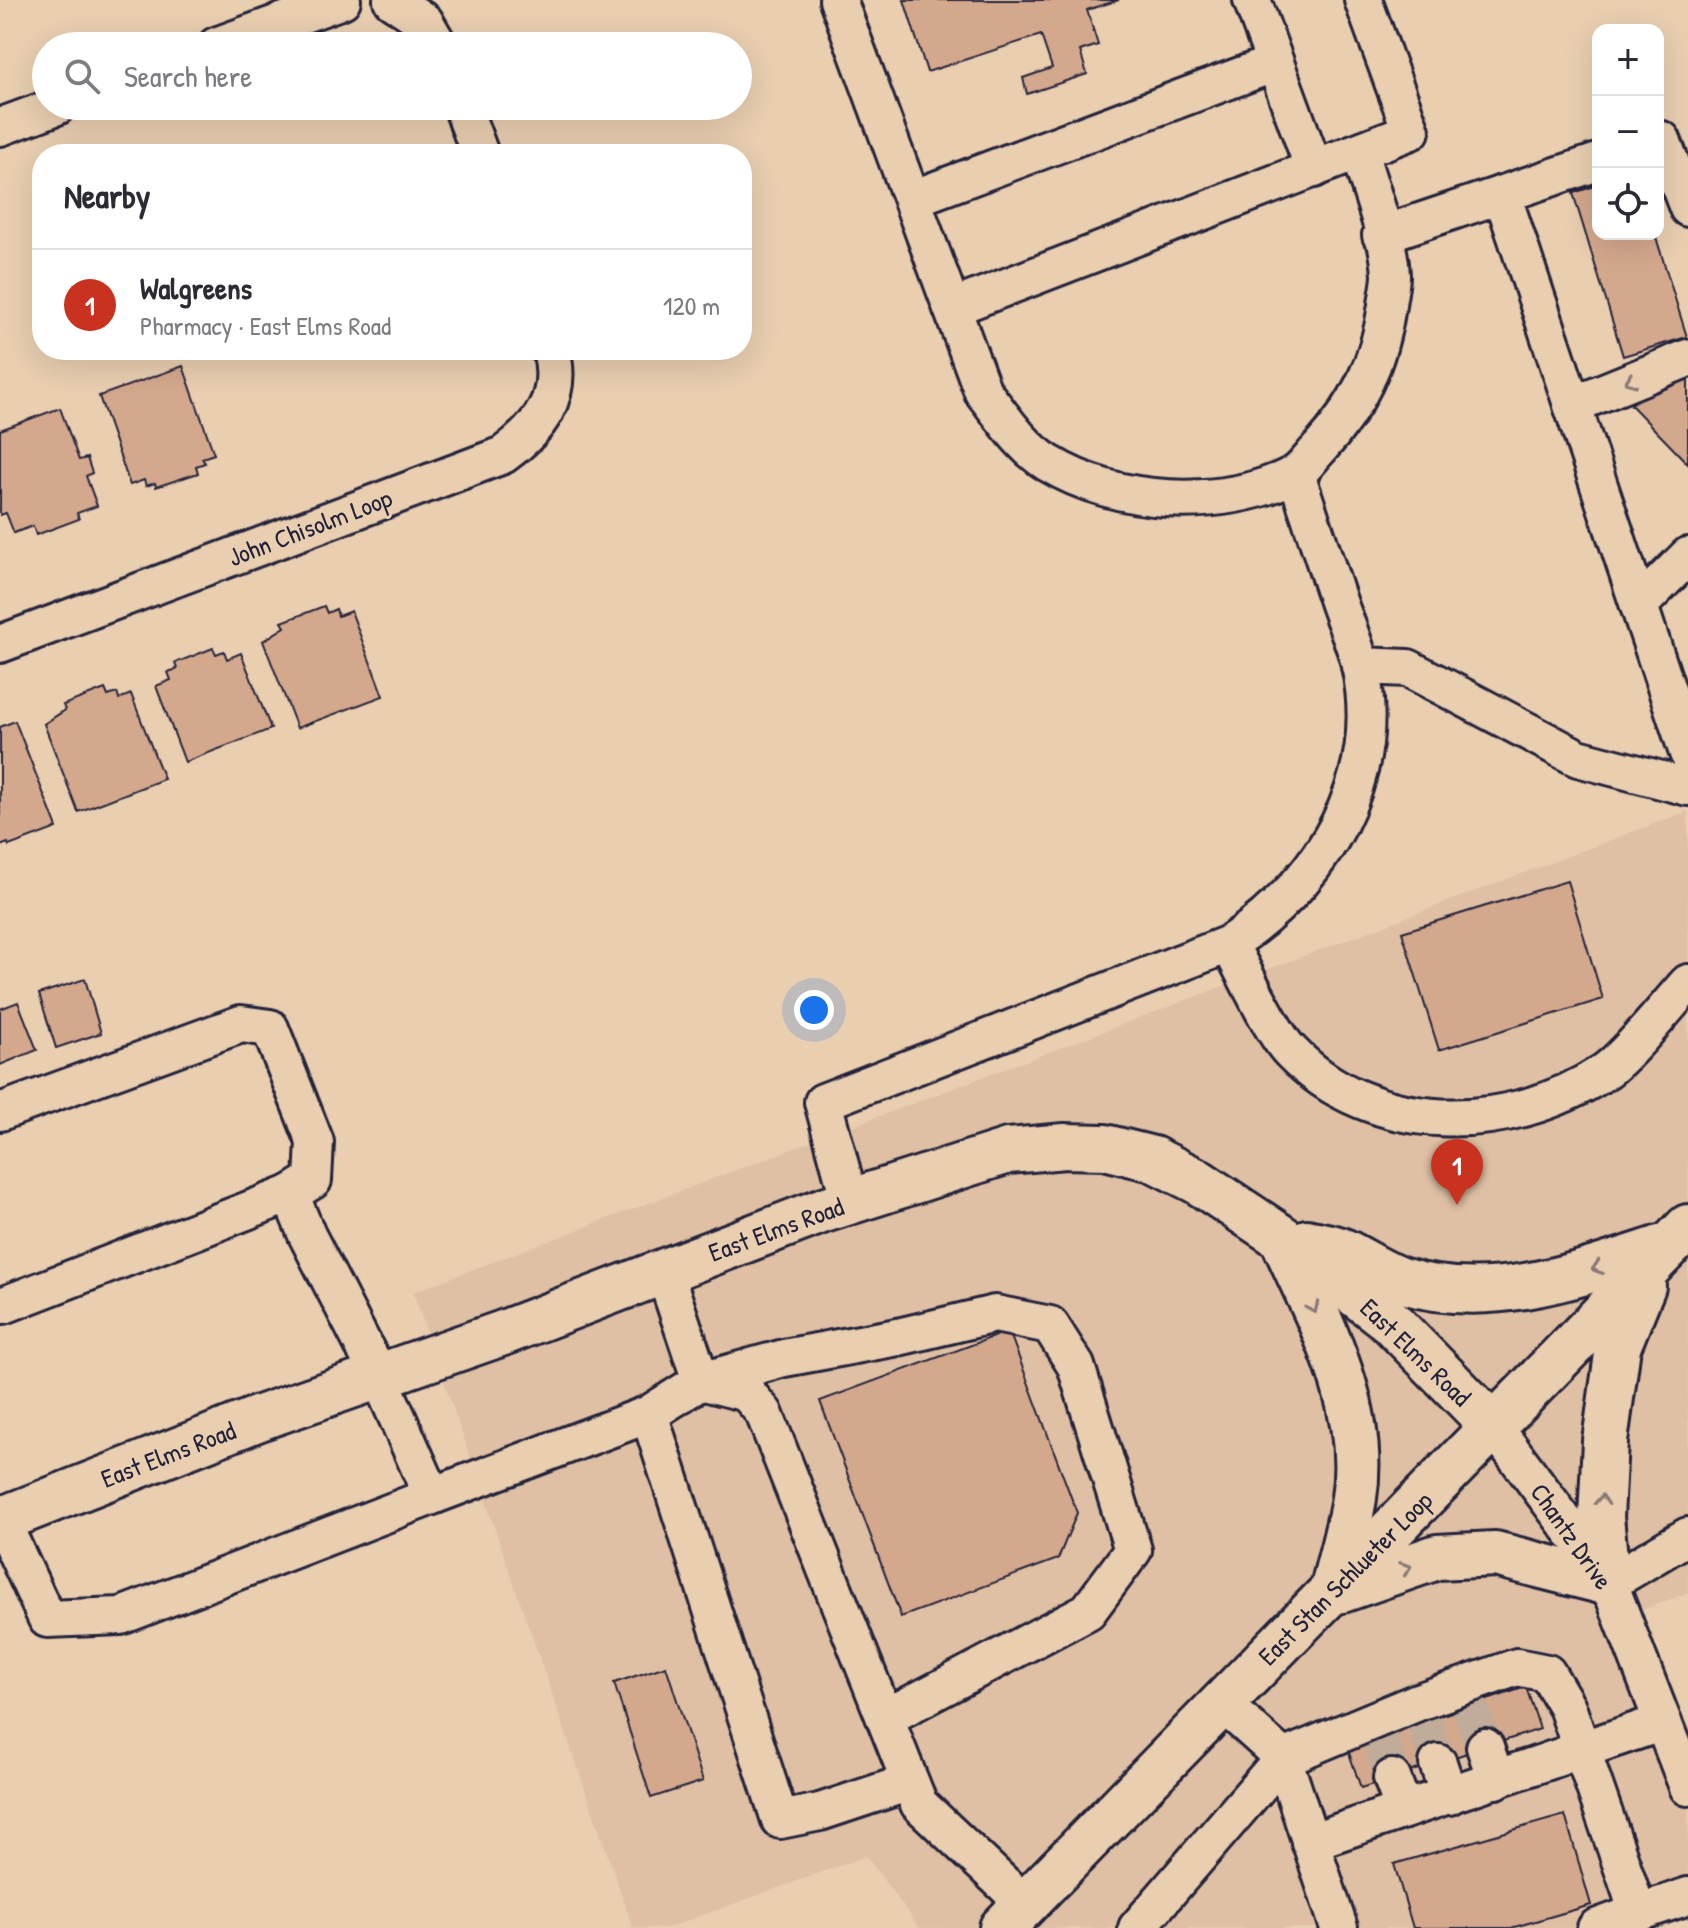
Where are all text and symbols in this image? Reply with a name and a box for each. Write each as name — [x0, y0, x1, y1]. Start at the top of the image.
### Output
map controls — [1592, 24, 1664, 240]
button: + — [1592, 24, 1664, 96]
search box — [32, 32, 752, 120]
icon: search — [60, 54, 104, 98]
text: Search here — [124, 56, 252, 96]
button: − — [1592, 96, 1664, 168]
button: locate — [1592, 168, 1664, 240]
text: Nearby — [64, 173, 150, 219]
text: Walgreens — [140, 268, 252, 308]
text: 1 — [85, 288, 95, 323]
text: 120 m — [663, 288, 720, 323]
text: Pharmacy · East Elms Road — [140, 308, 391, 343]
one-way arrow — [1624, 372, 1638, 388]
street label: John Chisolm Loop — [223, 480, 397, 574]
your location — [794, 990, 834, 1030]
pin: 1 — [1431, 1139, 1483, 1205]
street label: East Elms Road — [704, 1188, 848, 1270]
one-way arrow — [1591, 1259, 1604, 1275]
street label: East Elms Road — [1353, 1290, 1479, 1414]
one-way arrow — [1304, 1299, 1320, 1314]
street label: East Elms Road — [96, 1412, 240, 1496]
street label: Chantz Drive — [1523, 1476, 1621, 1596]
street label: East Stan Schlueter Loop — [1250, 1483, 1440, 1673]
one-way arrow — [1593, 1493, 1610, 1506]
one-way arrow — [1398, 1561, 1412, 1577]

